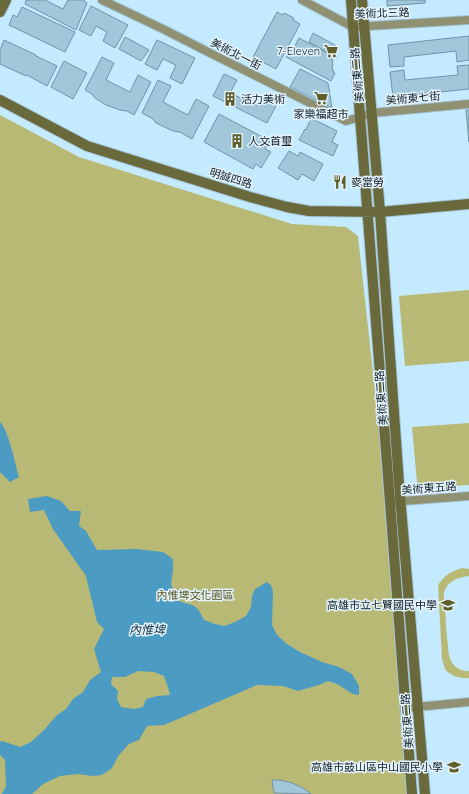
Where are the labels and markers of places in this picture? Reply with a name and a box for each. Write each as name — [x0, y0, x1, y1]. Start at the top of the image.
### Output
supermarket icon: 7-Eleven — [323, 43, 339, 59]
place label: 7-Eleven — [277, 44, 320, 58]
supermarket icon: 家樂福超市 — [313, 90, 329, 106]
building icon: 活力美術 — [222, 91, 238, 107]
place label: 活力美術 — [241, 92, 285, 106]
place label: 家樂福超市 — [294, 107, 349, 121]
building icon: 人文首璽 — [229, 133, 245, 149]
place label: 人文首璽 — [248, 134, 292, 148]
restaurant icon: 麥當勞 — [332, 174, 348, 190]
place label: 麥當勞 — [351, 175, 384, 189]
school or university icon: 高雄市立七賢國民中學 — [440, 597, 456, 613]
place label: 高雄市立七賢國民中學 — [327, 598, 437, 612]
school or university icon: 高雄市鼓山區中山國民小學 — [446, 759, 462, 775]
place label: 高雄市鼓山區中山國民小學 — [311, 760, 443, 774]

